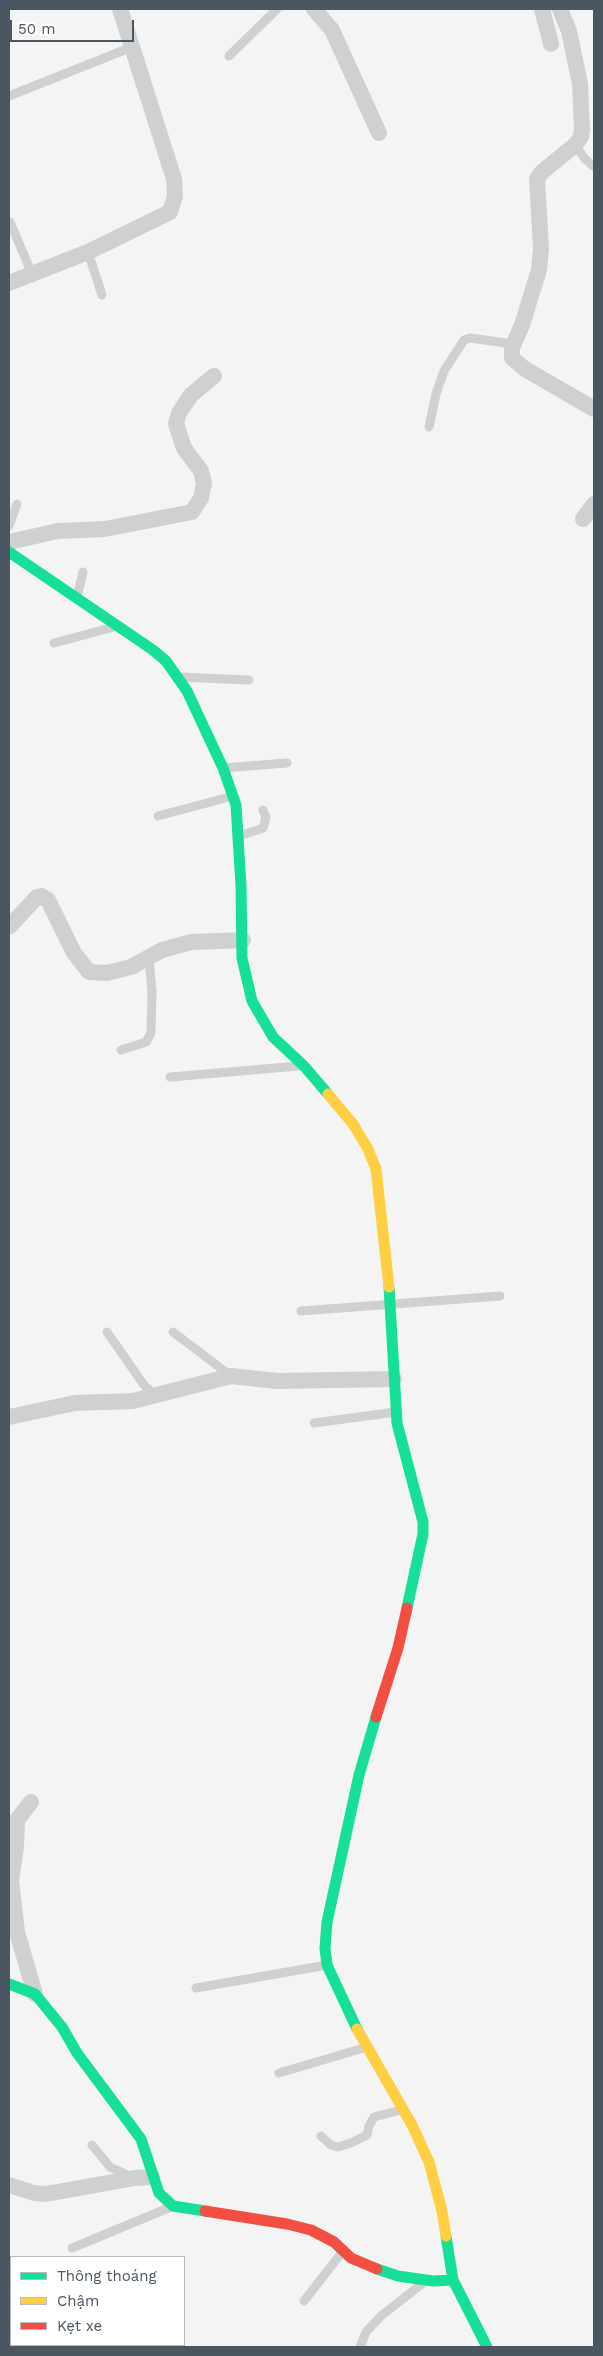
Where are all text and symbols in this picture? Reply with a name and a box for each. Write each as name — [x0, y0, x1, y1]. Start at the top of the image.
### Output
scale bar — [12, 10, 136, 42]
text: 50 m — [18, 20, 55, 38]
legend — [10, 2256, 185, 2346]
text: Thông thoáng — [57, 2267, 156, 2285]
text: Chậm — [57, 2292, 99, 2310]
text: Kẹt xe — [57, 2317, 102, 2335]

